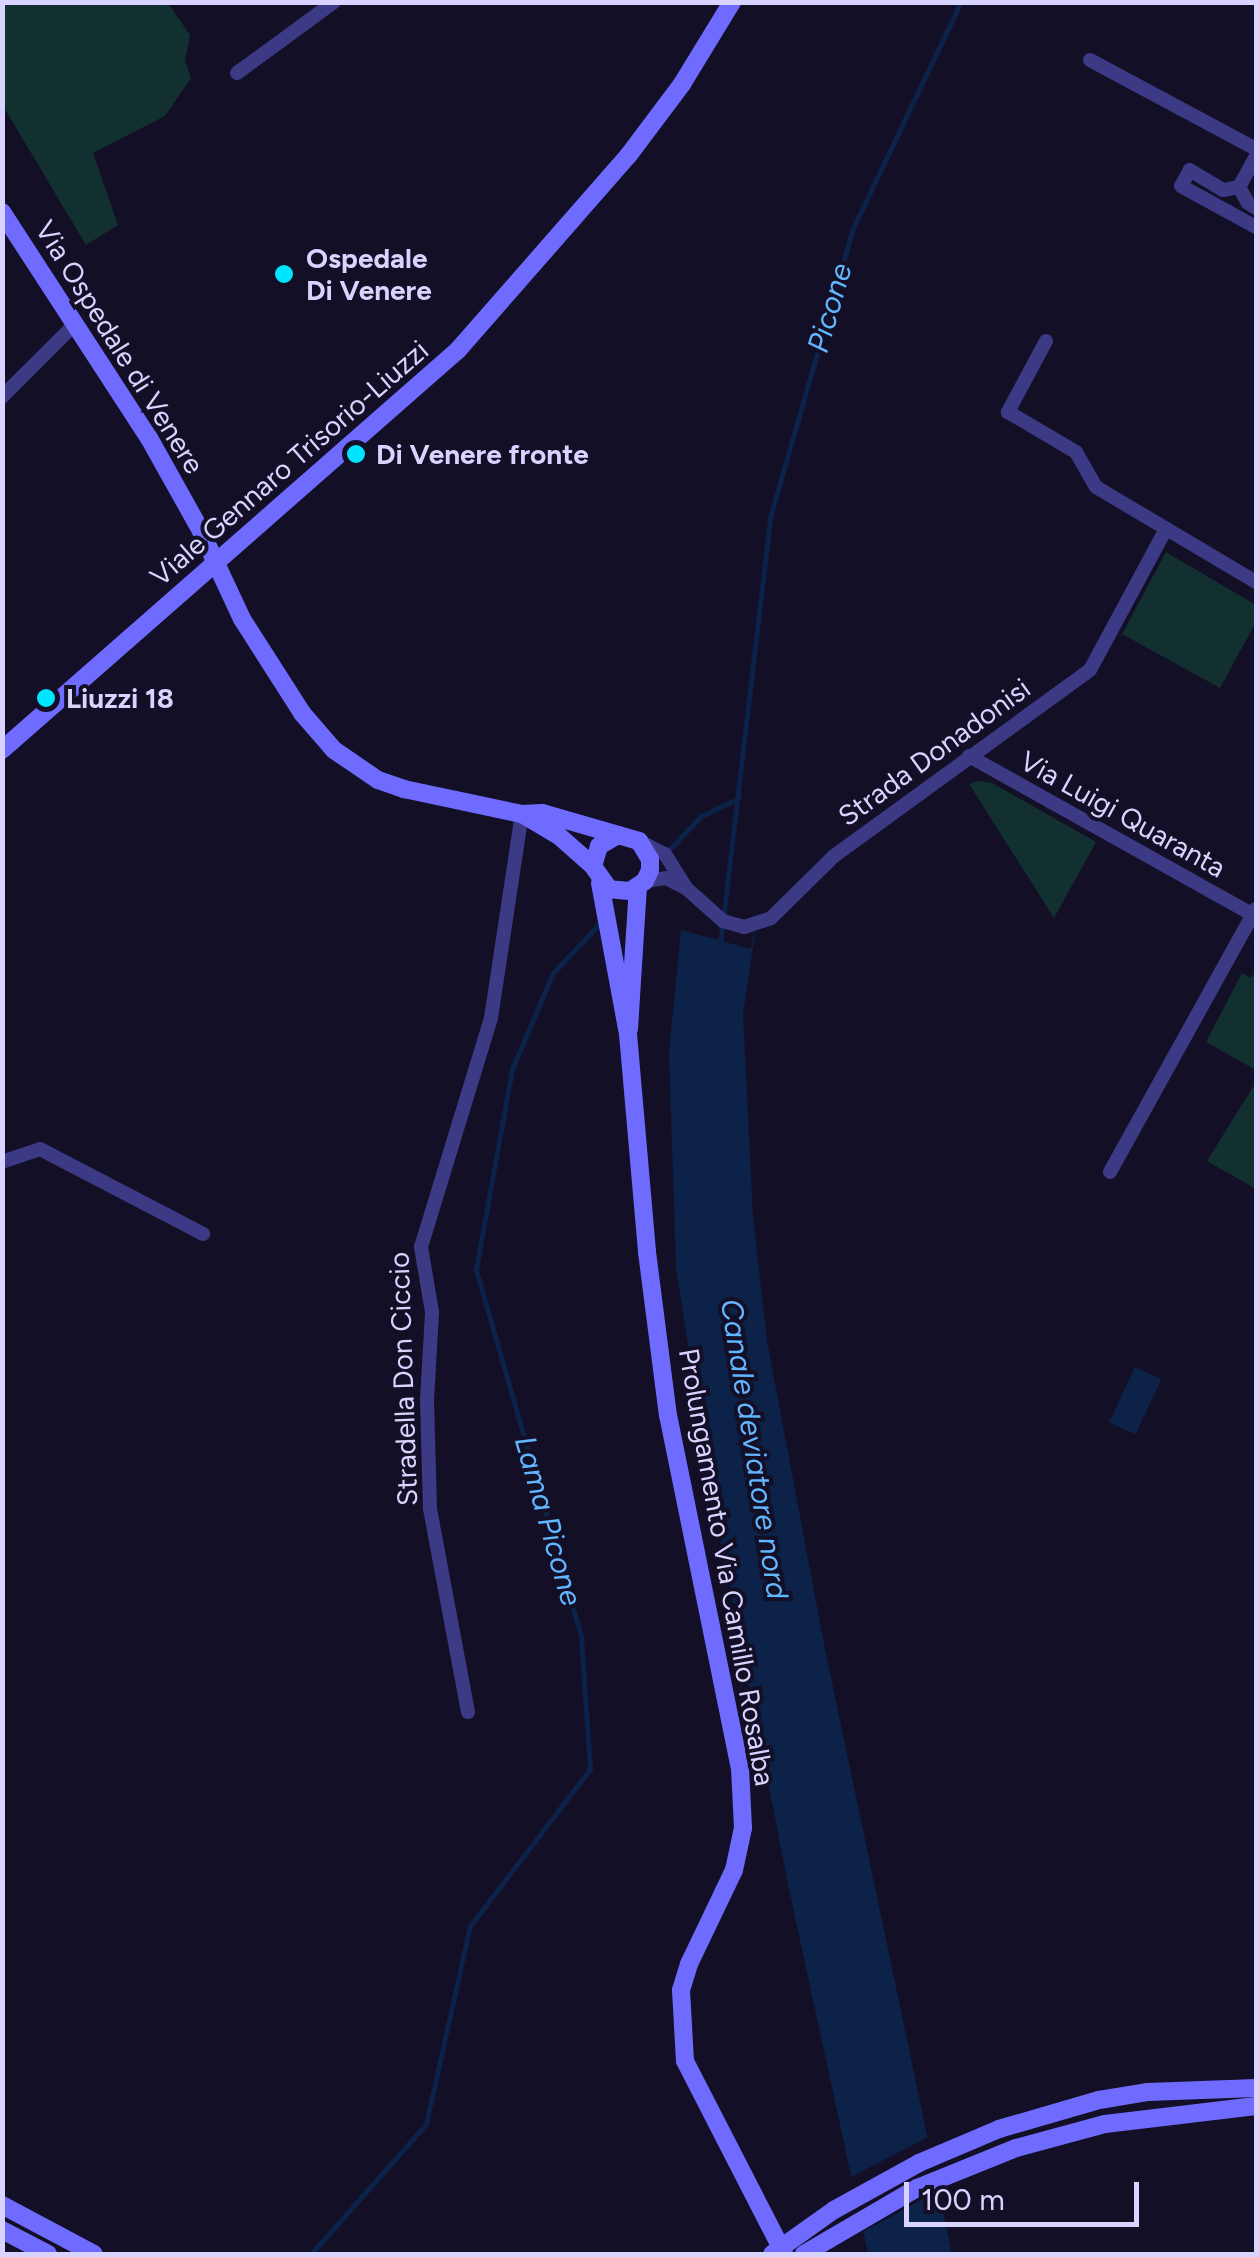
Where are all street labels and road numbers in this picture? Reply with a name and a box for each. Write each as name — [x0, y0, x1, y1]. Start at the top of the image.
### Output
street label: Via Ospedale di Venere — [28, 214, 212, 480]
street label: Viale Gennaro Trisorio-Liuzzi — [143, 333, 435, 593]
street label: Strada Donadonisi — [832, 671, 1036, 833]
street label: Via Luigi Quaranta — [1014, 744, 1232, 884]
street label: Stradella Don Ciccio — [382, 1251, 424, 1507]
street label: Prolungamento Via Camillo Rosalba — [672, 1346, 782, 1788]

